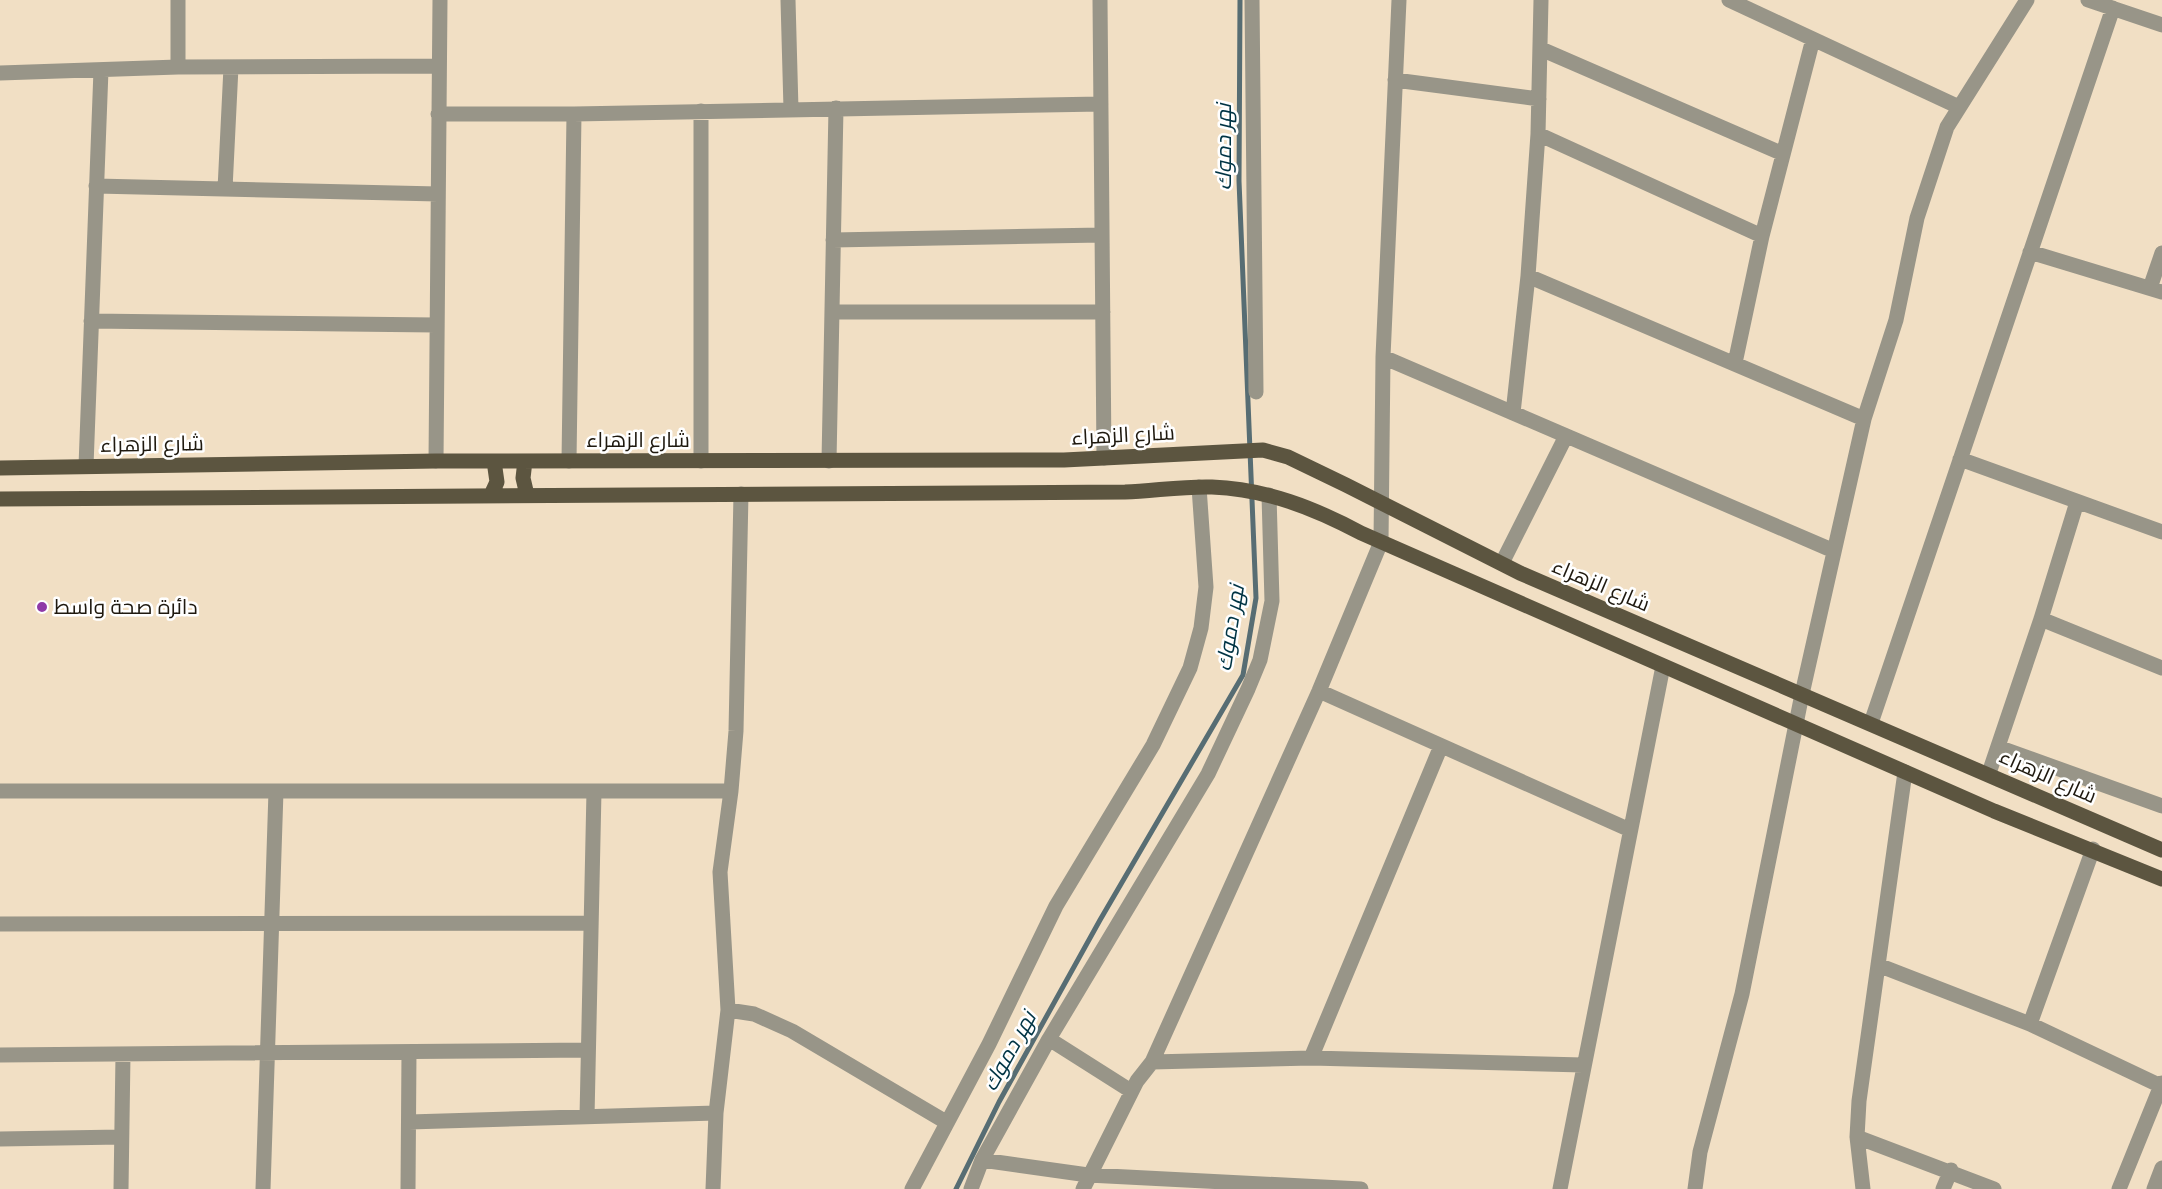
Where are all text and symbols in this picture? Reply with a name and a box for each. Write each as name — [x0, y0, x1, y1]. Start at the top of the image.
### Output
water label: نهر دموك — [1211, 101, 1237, 191]
street label: شارع الزهراء — [1071, 420, 1176, 452]
street label: شارع الزهراء — [586, 428, 690, 454]
street label: شارع الزهراء — [100, 431, 204, 459]
street label: شارع الزهراء — [1548, 554, 1653, 618]
water label: نهر دموك — [1211, 581, 1250, 673]
place label: دائرة صحة واسط — [54, 595, 198, 619]
marker: دائرة صحة واسط — [35, 600, 49, 614]
street label: شارع الزهراء — [1995, 744, 2100, 810]
water label: نهر دموك — [977, 1005, 1043, 1096]

